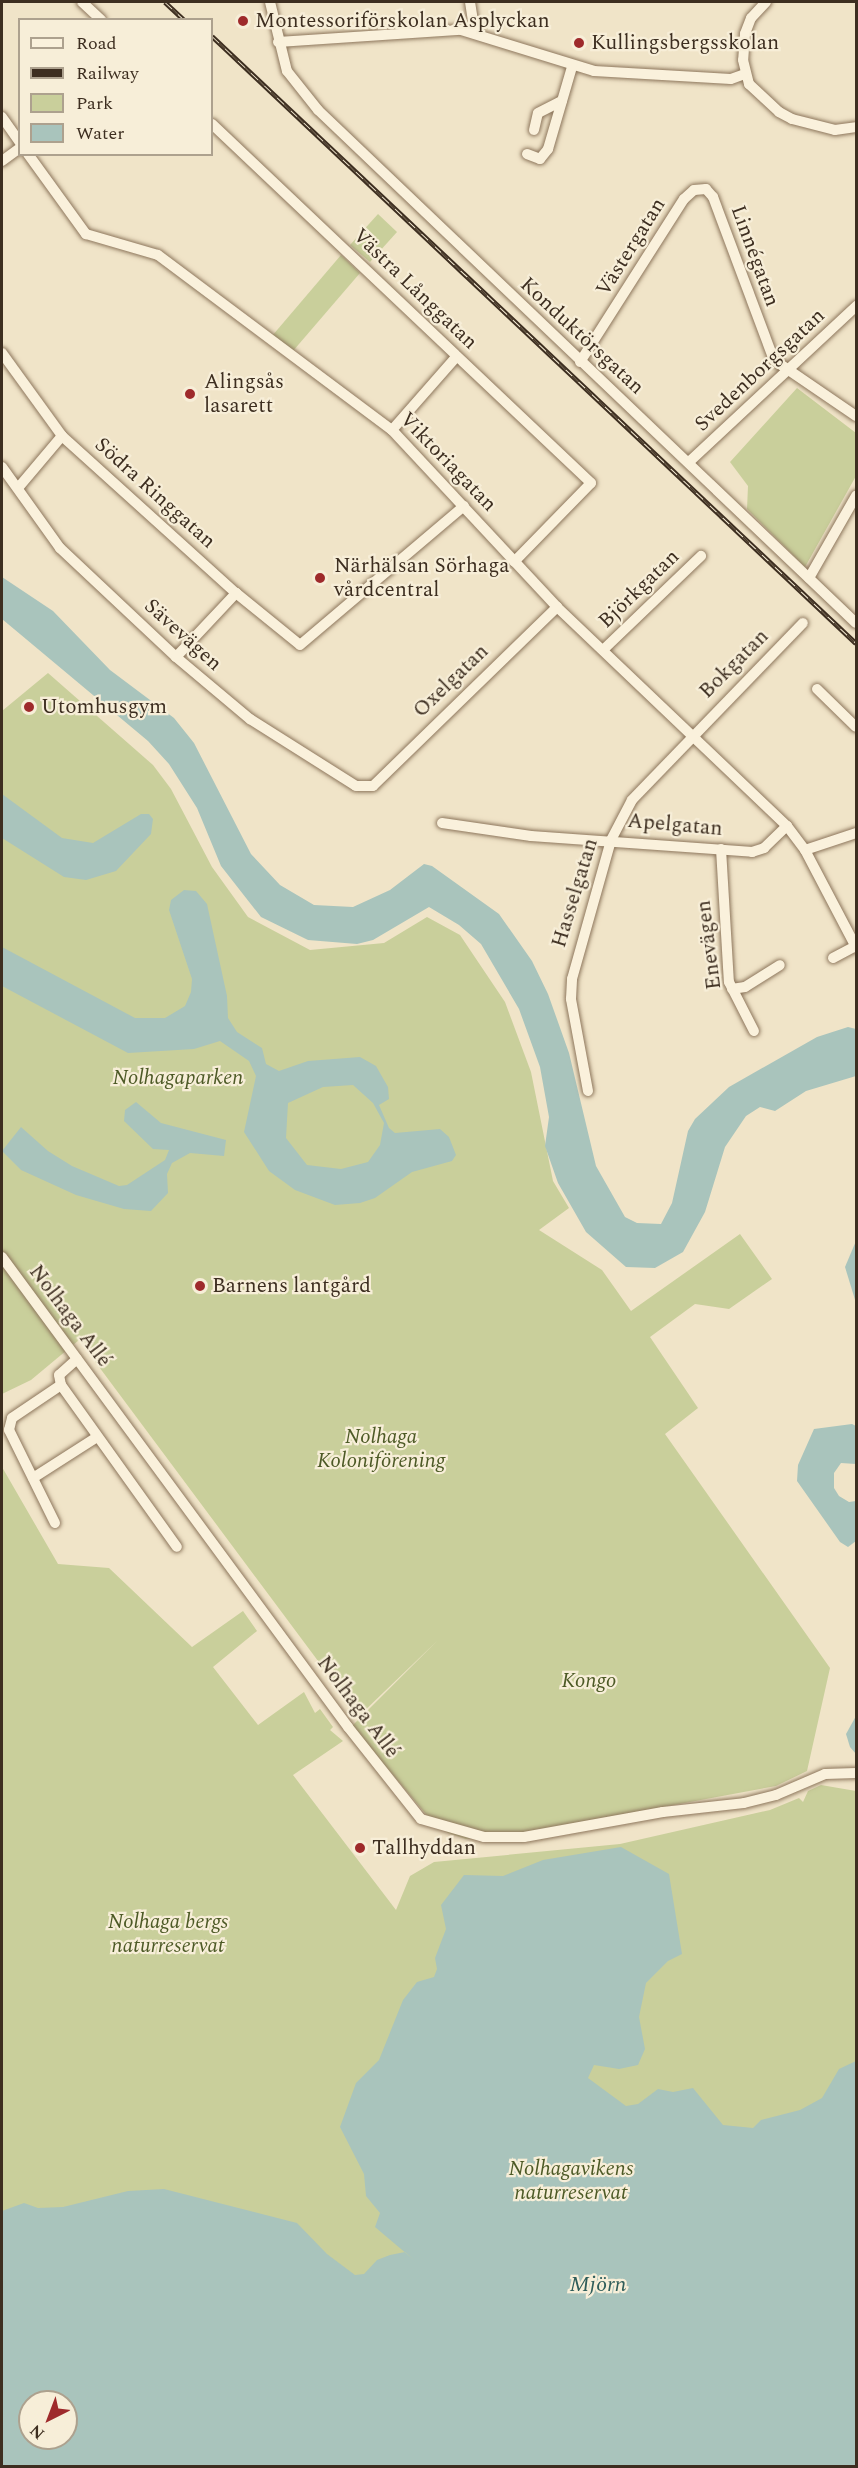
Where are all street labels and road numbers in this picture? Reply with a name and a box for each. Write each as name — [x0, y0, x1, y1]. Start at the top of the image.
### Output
street label: Västergatan — [591, 193, 671, 301]
street label: Linnégatan — [725, 202, 785, 310]
street label: Västra Långgatan — [347, 223, 483, 355]
street label: Konduktörsgatan — [515, 272, 649, 400]
street label: Svedenborgsgatan — [690, 303, 830, 437]
street label: Viktoriagatan — [394, 407, 502, 517]
street label: Södra Ringgatan — [89, 432, 221, 554]
street label: Björkgatan — [593, 544, 685, 634]
street label: Sävevägen — [139, 594, 227, 676]
street label: Bokgatan — [694, 624, 774, 704]
street label: Oxelgatan — [408, 639, 494, 723]
street label: Apelgatan — [626, 808, 724, 842]
street label: Hasselgatan — [546, 835, 604, 951]
street label: Enevägen — [691, 899, 727, 991]
street label: Nolhaga Allé — [23, 1260, 117, 1372]
street label: Nolhaga Allé — [311, 1651, 405, 1763]

